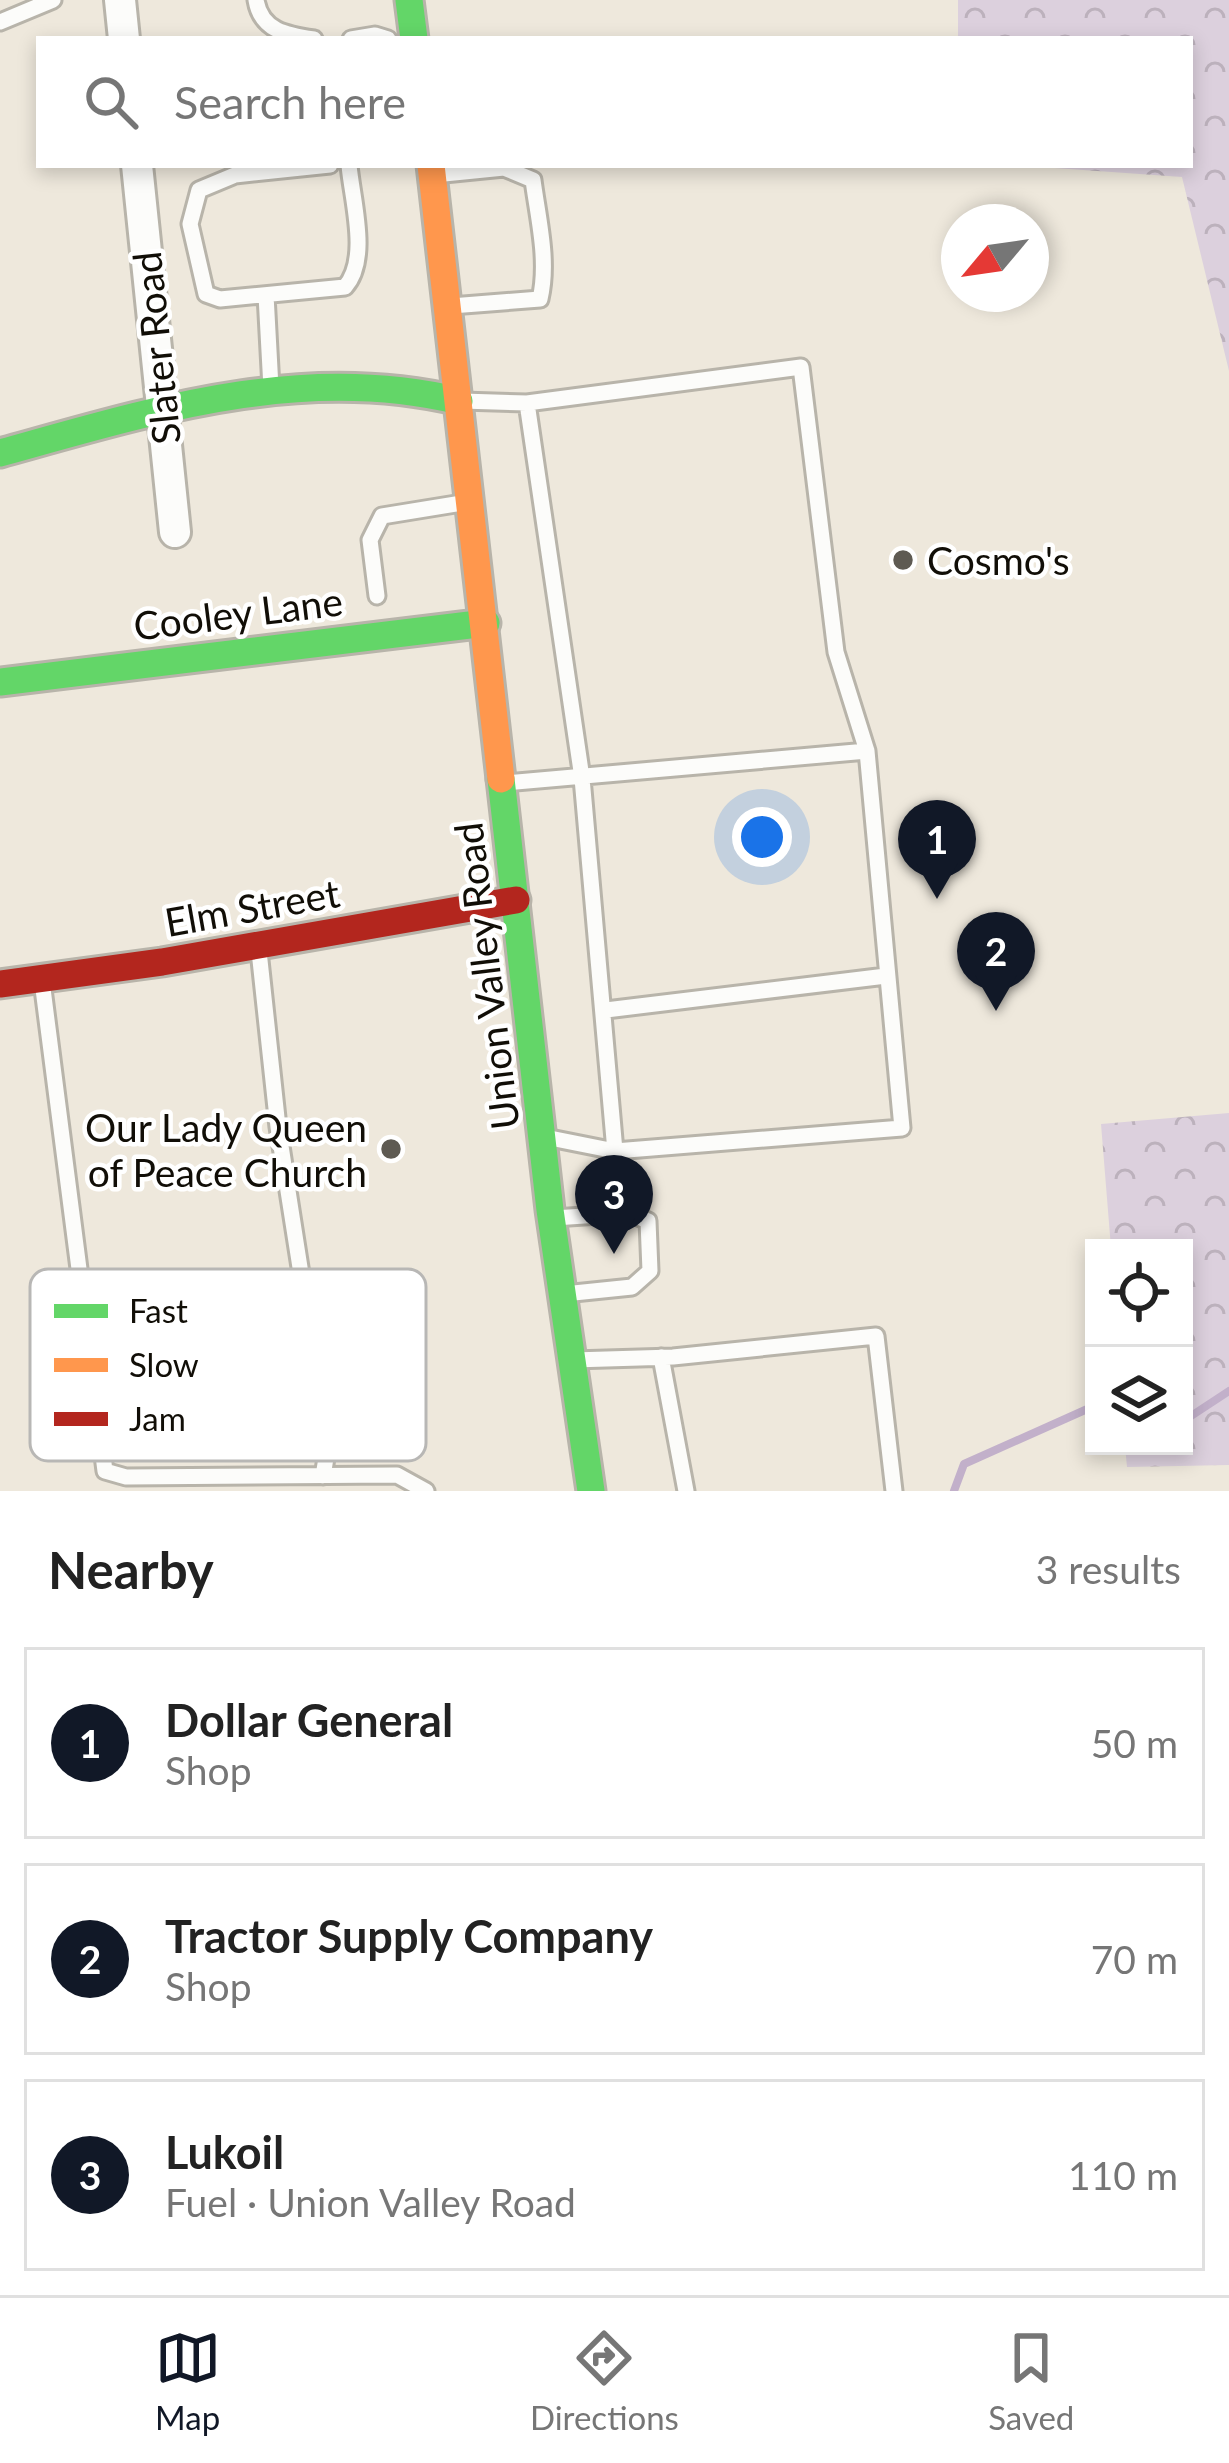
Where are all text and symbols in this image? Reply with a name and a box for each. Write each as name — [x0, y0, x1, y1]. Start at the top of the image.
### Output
search box — [36, 36, 1193, 168]
icon: search — [78, 69, 144, 135]
text: Search here — [174, 75, 406, 129]
north arrow — [941, 204, 1049, 312]
street label: Slater Road — [123, 249, 189, 447]
place label: Cosmo's — [927, 537, 1070, 583]
marker: Cosmo's — [890, 547, 916, 573]
street label: Cooley Lane — [131, 577, 345, 649]
pin: 1 — [898, 800, 976, 899]
your location — [732, 807, 792, 867]
street label: Union Valley Road — [444, 820, 528, 1132]
street label: Elm Street — [161, 869, 343, 945]
pin: 2 — [957, 912, 1035, 1011]
place label: Our Lady Queen of Peace Church — [85, 1104, 367, 1195]
marker: Our Lady Queen of Peace Church — [378, 1136, 404, 1162]
pin: 3 — [575, 1155, 653, 1254]
map controls — [1085, 1239, 1193, 1455]
button: locate — [1085, 1239, 1193, 1347]
legend — [30, 1269, 426, 1461]
text: Fast — [129, 1290, 188, 1330]
text: Slow — [129, 1344, 199, 1384]
button: layers — [1085, 1347, 1193, 1455]
text: Jam — [129, 1398, 186, 1438]
text: Nearby — [48, 1539, 214, 1600]
text: 3 results — [1036, 1546, 1181, 1592]
text: Dollar General — [165, 1693, 453, 1747]
text: 1 — [79, 1720, 101, 1766]
text: 50 m — [1091, 1720, 1178, 1766]
text: Shop — [165, 1747, 252, 1793]
text: Tractor Supply Company — [165, 1909, 653, 1963]
text: 2 — [79, 1936, 101, 1982]
text: 70 m — [1091, 1936, 1178, 1982]
text: Shop — [165, 1963, 252, 2009]
text: Lukoil — [165, 2125, 284, 2179]
text: 3 — [79, 2152, 101, 2198]
text: 110 m — [1068, 2152, 1178, 2198]
text: Fuel · Union Valley Road — [165, 2179, 576, 2225]
tab: Map — [155, 2325, 221, 2437]
tab: Directions — [530, 2325, 679, 2437]
tab: Saved — [988, 2325, 1074, 2437]

